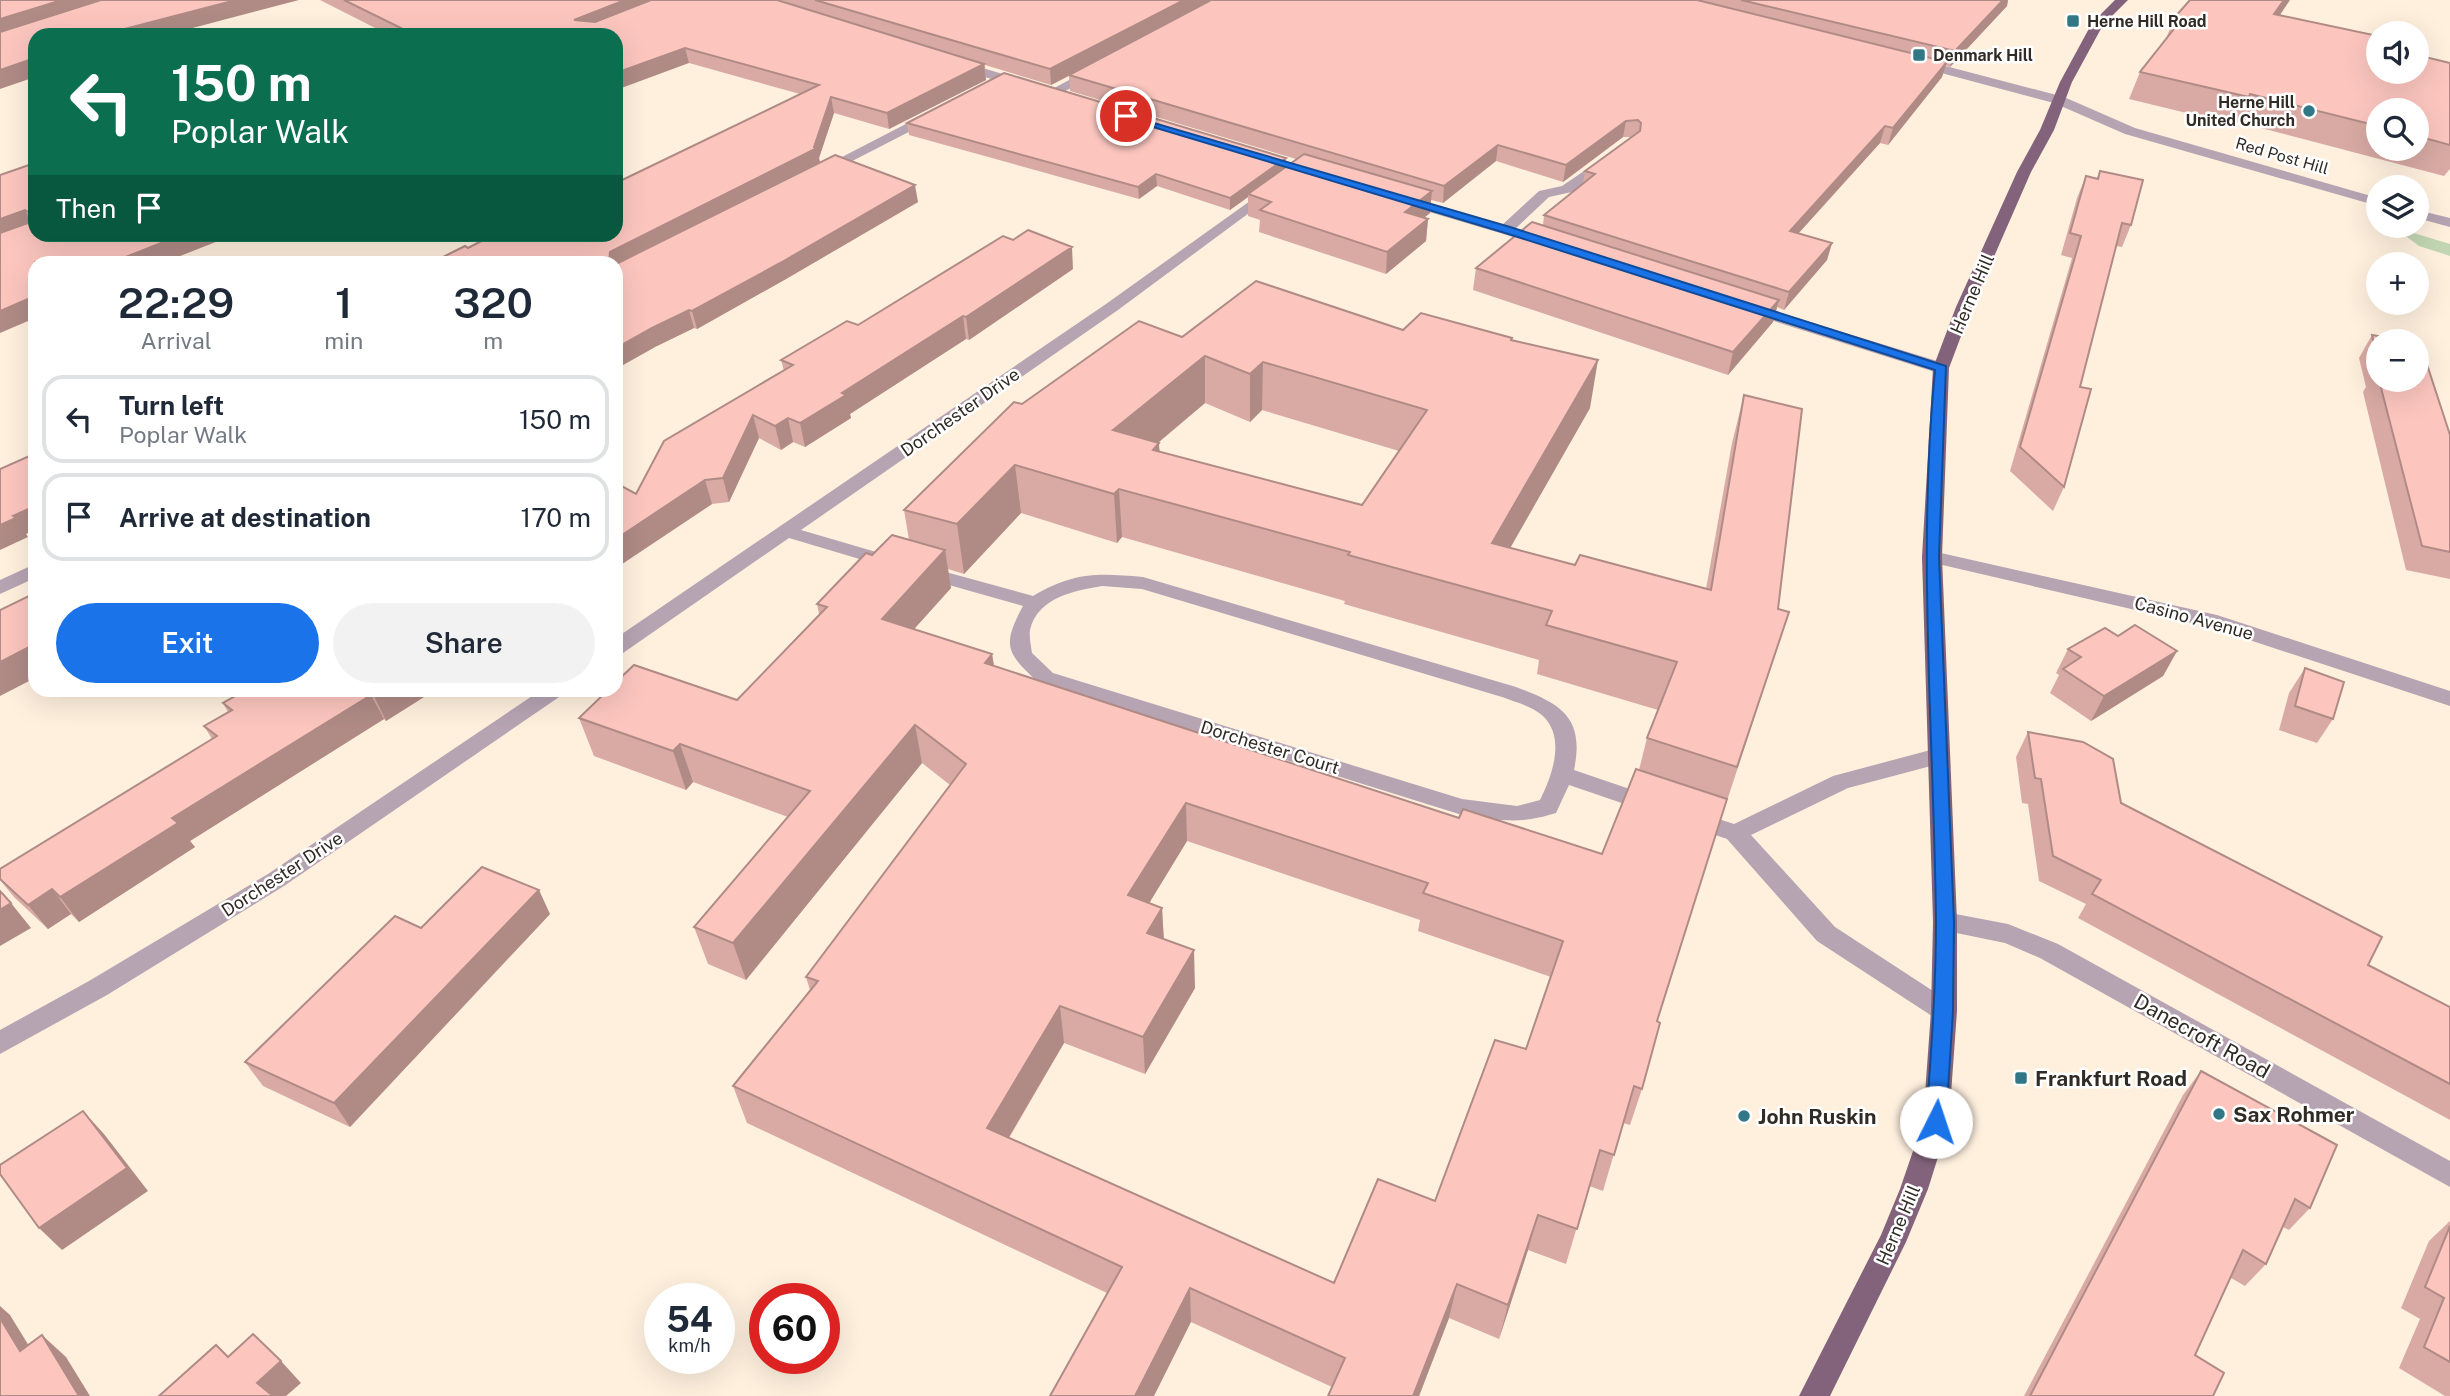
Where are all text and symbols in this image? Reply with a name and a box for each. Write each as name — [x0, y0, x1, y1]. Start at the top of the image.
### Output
place label: Herne Hill Road — [2087, 12, 2207, 31]
marker: Herne Hill Road — [2065, 13, 2081, 29]
map controls — [2366, 21, 2429, 392]
button: sound — [2366, 21, 2429, 84]
place label: Denmark Hill — [1933, 46, 2033, 65]
marker: Denmark Hill — [1911, 47, 1927, 63]
text: 150 m — [171, 54, 312, 112]
icon: left — [56, 56, 147, 147]
pin — [1096, 86, 1156, 146]
place label: Herne Hill United Church — [2185, 93, 2295, 130]
icon: arrive — [1107, 97, 1145, 135]
button: search — [2366, 98, 2429, 161]
marker: Herne Hill United Church — [2301, 103, 2317, 119]
text: Poplar Walk — [171, 113, 349, 150]
street label: Red Post Hill — [2233, 134, 2331, 178]
button: layers — [2366, 175, 2429, 238]
icon: arrive — [130, 189, 168, 227]
text: Then — [56, 193, 116, 224]
street label: Herne Hill — [1946, 251, 1998, 337]
button: + — [2366, 252, 2429, 315]
text: 22:29 — [118, 278, 234, 327]
text: 1 — [335, 278, 353, 327]
text: 320 — [453, 278, 533, 327]
text: Arrival — [141, 327, 212, 354]
text: min — [324, 327, 363, 354]
text: m — [483, 327, 503, 354]
button: − — [2366, 329, 2429, 392]
street label: Dorchester Drive — [897, 363, 1023, 461]
text: Turn left — [119, 390, 224, 421]
icon: left — [60, 400, 98, 438]
text: 150 m — [519, 404, 591, 435]
text: Poplar Walk — [119, 421, 247, 448]
icon: arrive — [60, 498, 98, 536]
text: Arrive at destination — [119, 502, 371, 533]
text: 170 m — [521, 502, 591, 533]
street label: Casino Avenue — [2132, 592, 2256, 644]
button: Exit — [56, 603, 319, 683]
button: Share — [333, 603, 595, 683]
street label: Dorchester Court — [1198, 716, 1342, 778]
street label: Dorchester Drive — [218, 827, 346, 921]
street label: Danecroft Road — [2130, 988, 2274, 1084]
place label: Frankfurt Road — [2035, 1066, 2187, 1091]
marker: Frankfurt Road — [2013, 1070, 2029, 1086]
position arrow — [1899, 1085, 1973, 1159]
place label: Sax Rohmer — [2233, 1102, 2355, 1127]
place label: John Ruskin — [1758, 1104, 1877, 1129]
marker: Sax Rohmer — [2211, 1106, 2227, 1122]
marker: John Ruskin — [1736, 1108, 1752, 1124]
street label: Herne Hill — [1872, 1182, 1924, 1268]
speed limit sign: 60 — [749, 1283, 840, 1374]
text: 54 — [666, 1299, 713, 1340]
text: km/h — [668, 1335, 711, 1356]

